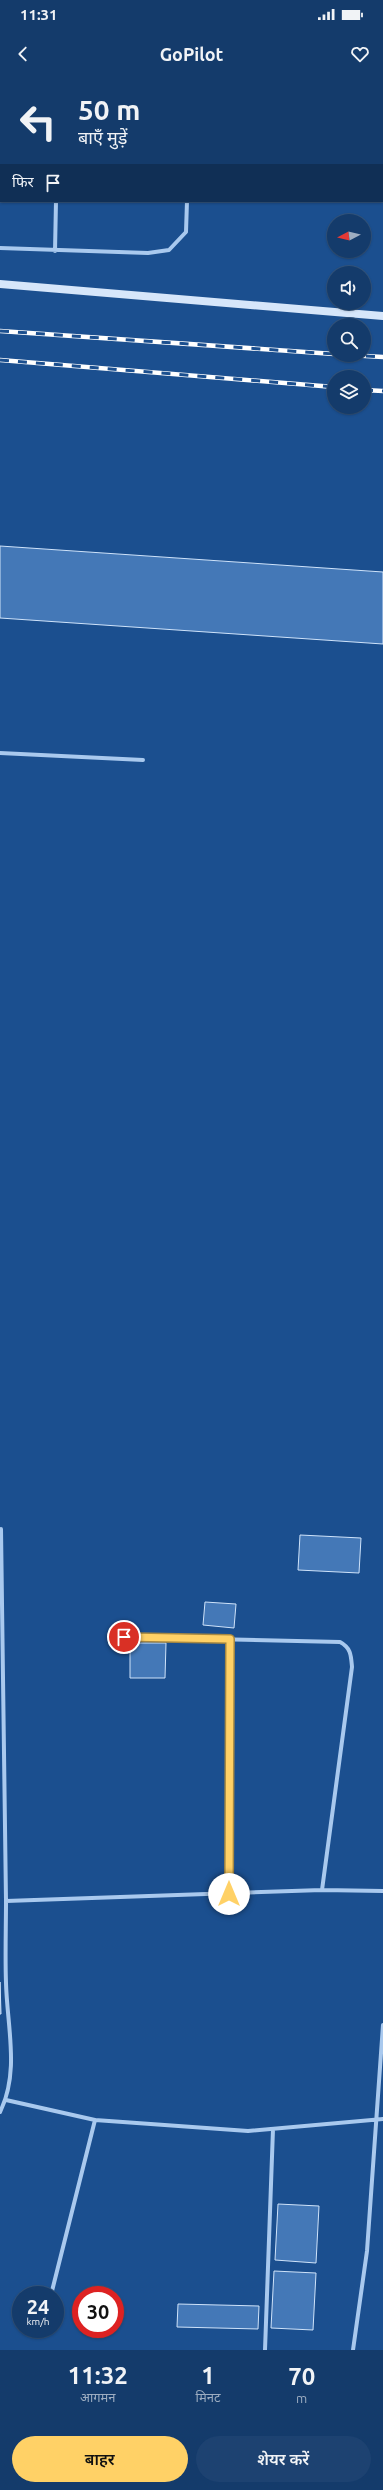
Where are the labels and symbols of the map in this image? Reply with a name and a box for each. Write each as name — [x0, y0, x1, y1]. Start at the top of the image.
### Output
north arrow — [327, 214, 371, 258]
pin — [107, 1620, 141, 1654]
position arrow — [208, 1873, 250, 1915]
speed limit sign: 30 — [72, 2286, 124, 2338]

